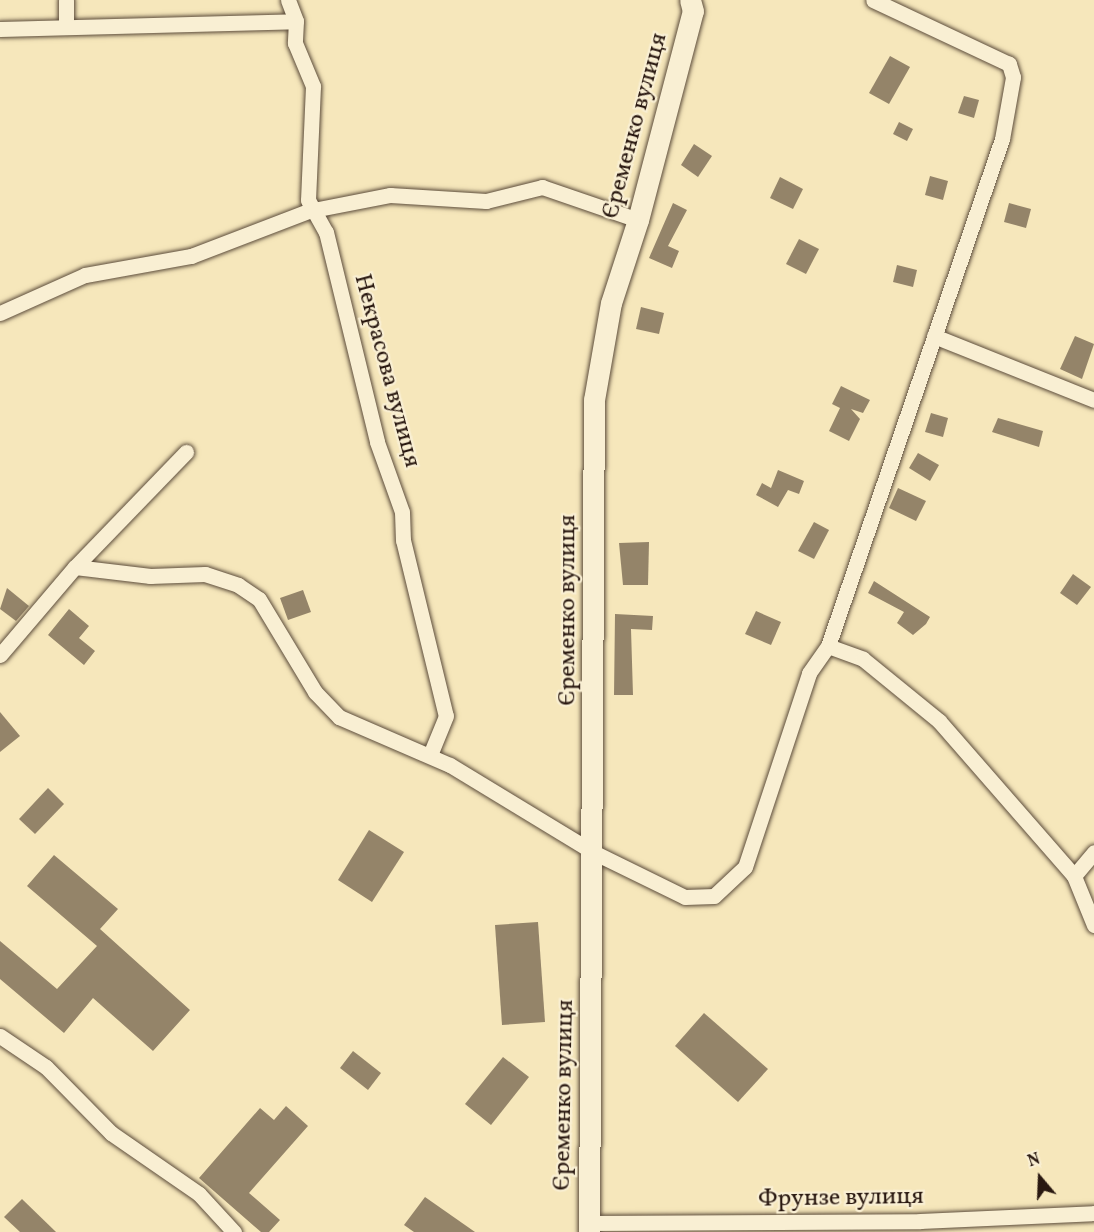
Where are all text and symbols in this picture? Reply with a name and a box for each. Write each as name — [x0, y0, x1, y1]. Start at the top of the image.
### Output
street label: Єременко вулиця — [597, 30, 675, 222]
street label: Некрасова вулиця — [346, 271, 426, 471]
street label: Єременко вулиця — [555, 514, 583, 706]
street label: Єременко вулиця — [549, 999, 581, 1191]
north arrow — [1010, 1148, 1070, 1208]
text: N — [1025, 1149, 1043, 1173]
street label: Фрунзе вулиця — [758, 1183, 924, 1215]

